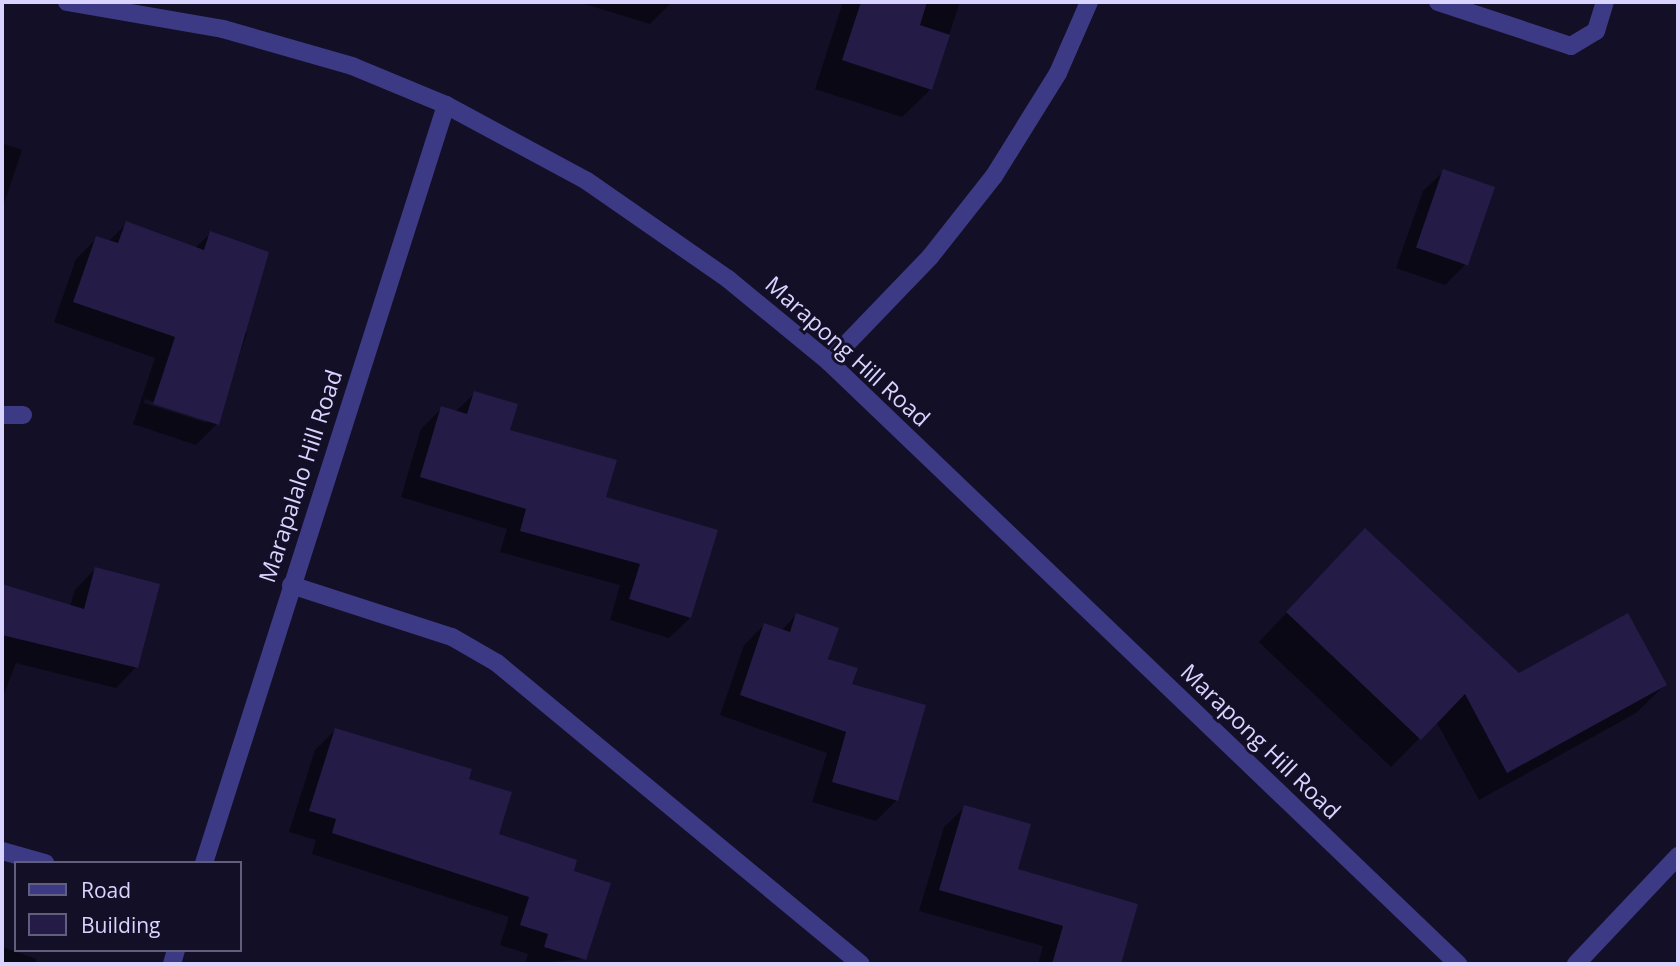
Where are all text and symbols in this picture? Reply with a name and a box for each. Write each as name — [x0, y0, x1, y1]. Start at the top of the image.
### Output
street label: Marapong Hill Road — [760, 270, 936, 432]
street label: Marapalalo Hill Road — [253, 366, 347, 586]
street label: Marapong Hill Road — [1175, 658, 1347, 824]
legend — [14, 861, 242, 952]
text: Road — [81, 876, 131, 904]
text: Building — [81, 911, 160, 939]

